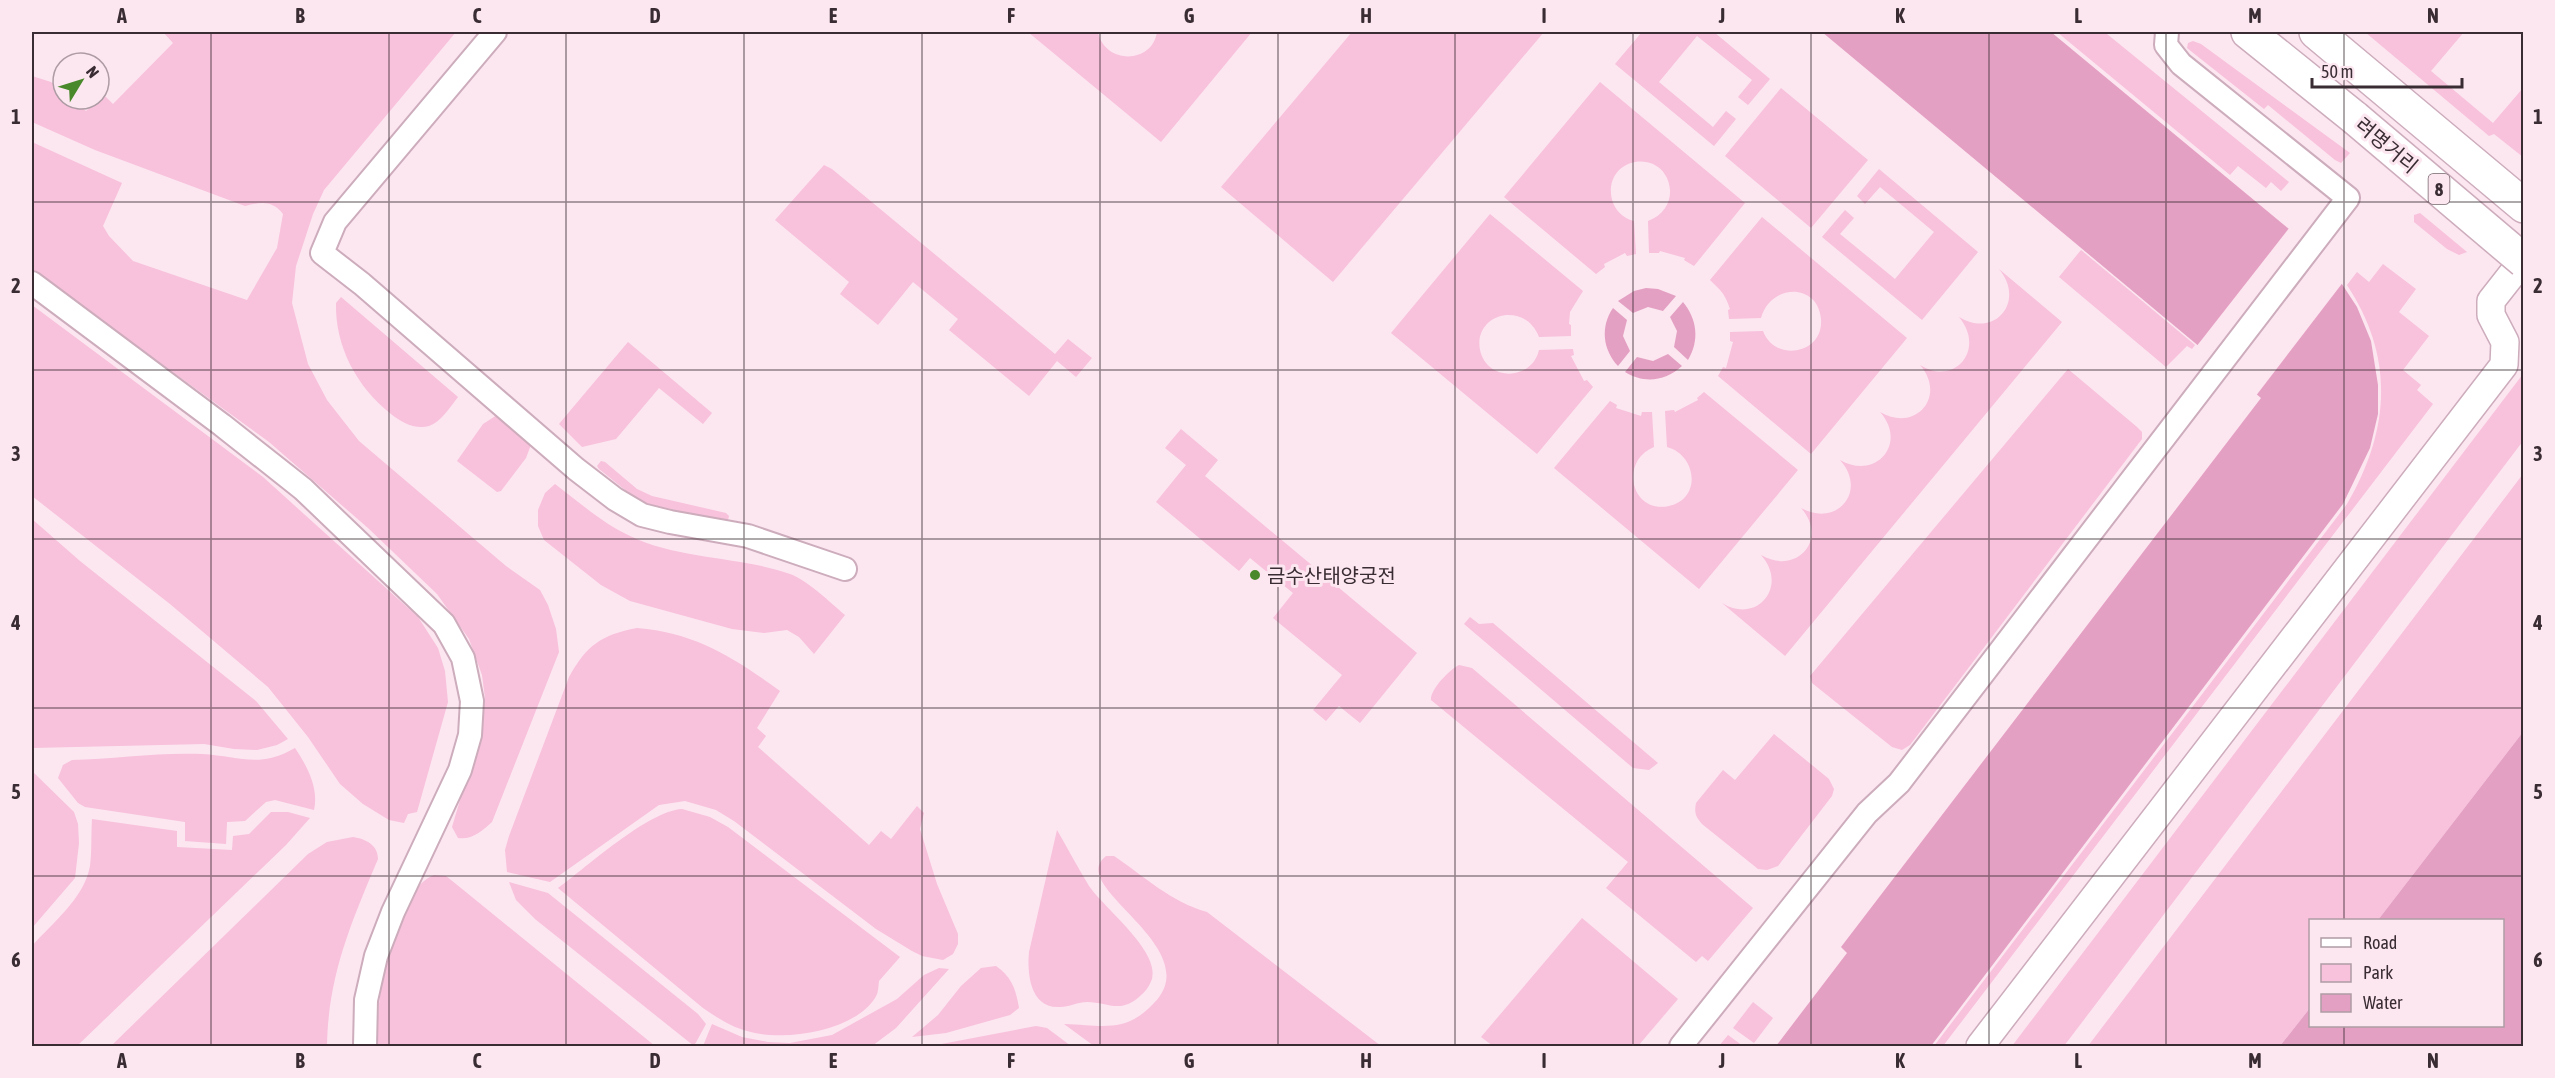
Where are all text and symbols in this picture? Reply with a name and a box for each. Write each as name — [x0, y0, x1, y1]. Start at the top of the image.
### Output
text: A — [116, 4, 127, 27]
text: B — [295, 4, 305, 27]
text: C — [473, 4, 482, 27]
text: D — [649, 4, 661, 27]
text: E — [829, 4, 838, 27]
text: F — [1007, 4, 1015, 27]
text: G — [1184, 4, 1195, 27]
text: H — [1360, 4, 1372, 27]
text: I — [1541, 4, 1547, 27]
text: J — [1718, 4, 1725, 27]
text: K — [1895, 4, 1905, 27]
text: L — [2074, 4, 2082, 27]
text: M — [2248, 4, 2262, 27]
text: N — [2427, 4, 2439, 27]
north arrow — [51, 51, 111, 111]
scale bar — [2312, 51, 2462, 89]
text: 50 m — [2321, 61, 2353, 82]
text: N — [83, 62, 103, 81]
text: 1 — [11, 105, 21, 128]
text: 1 — [2533, 105, 2543, 128]
street label: 려명거리 — [2351, 113, 2423, 177]
road number: 8 — [2428, 174, 2450, 204]
text: 2 — [11, 274, 21, 297]
text: 2 — [2533, 274, 2543, 297]
text: 3 — [11, 442, 21, 465]
text: 3 — [2533, 442, 2543, 465]
place label: 금수산태양궁전 — [1267, 564, 1396, 587]
marker: 금수산태양궁전 — [1248, 568, 1262, 582]
text: 4 — [10, 611, 21, 634]
text: 4 — [2532, 611, 2543, 634]
text: 5 — [11, 780, 21, 803]
text: 5 — [2533, 780, 2543, 803]
legend — [2309, 919, 2504, 1027]
text: Road — [2363, 932, 2397, 953]
text: 6 — [11, 948, 21, 971]
text: 6 — [2533, 948, 2543, 971]
text: Park — [2363, 962, 2393, 983]
text: Water — [2363, 992, 2403, 1013]
text: A — [116, 1049, 127, 1072]
text: B — [295, 1049, 305, 1072]
text: C — [473, 1049, 482, 1072]
text: D — [649, 1049, 661, 1072]
text: E — [829, 1049, 838, 1072]
text: F — [1007, 1049, 1015, 1072]
text: G — [1184, 1049, 1195, 1072]
text: H — [1360, 1049, 1372, 1072]
text: I — [1541, 1049, 1547, 1072]
text: J — [1718, 1049, 1725, 1072]
text: K — [1895, 1049, 1905, 1072]
text: L — [2074, 1049, 2082, 1072]
text: M — [2248, 1049, 2262, 1072]
text: N — [2427, 1049, 2439, 1072]

